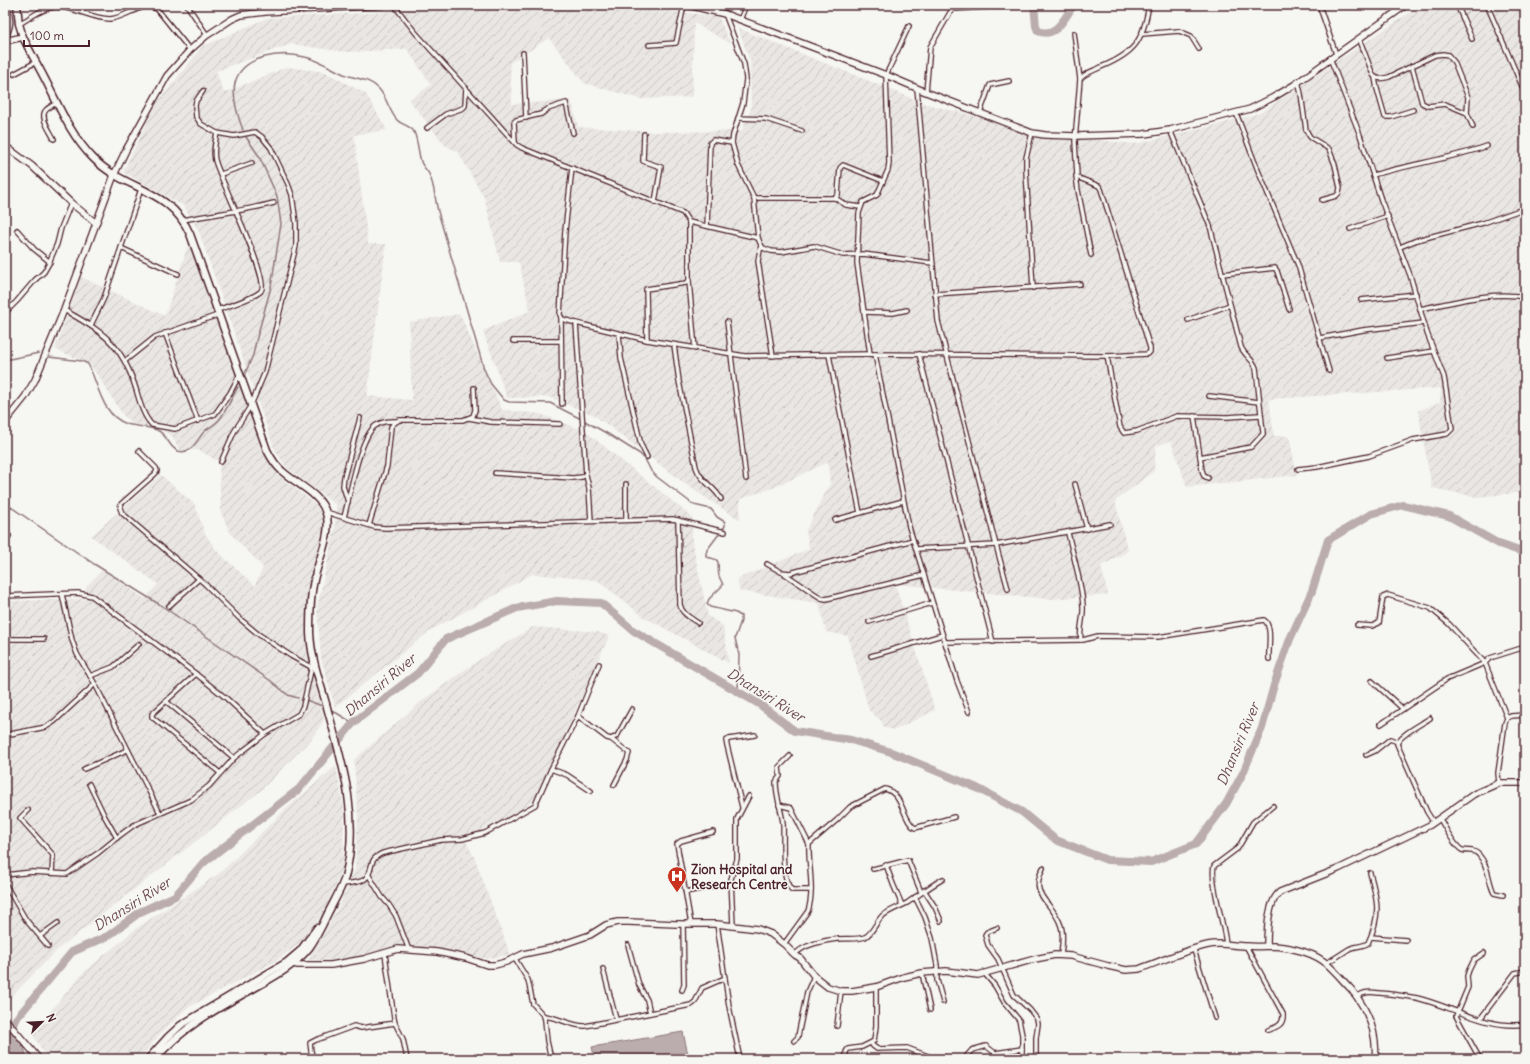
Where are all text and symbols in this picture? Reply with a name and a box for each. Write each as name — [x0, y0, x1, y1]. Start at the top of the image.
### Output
scale bar — [24, 22, 89, 48]
text: 100 m — [30, 28, 64, 43]
water label: Dhansiri River — [341, 648, 421, 720]
water label: Dhansiri River — [724, 664, 810, 727]
water label: Dhansiri River — [1213, 698, 1264, 788]
place label: Zion Hospital and Research Centre — [691, 861, 793, 893]
hospital icon: Zion Hospital and Research Centre — [666, 865, 688, 893]
water label: Dhansiri River — [90, 872, 176, 935]
north arrow — [22, 1002, 62, 1042]
text: N — [43, 1012, 59, 1024]

